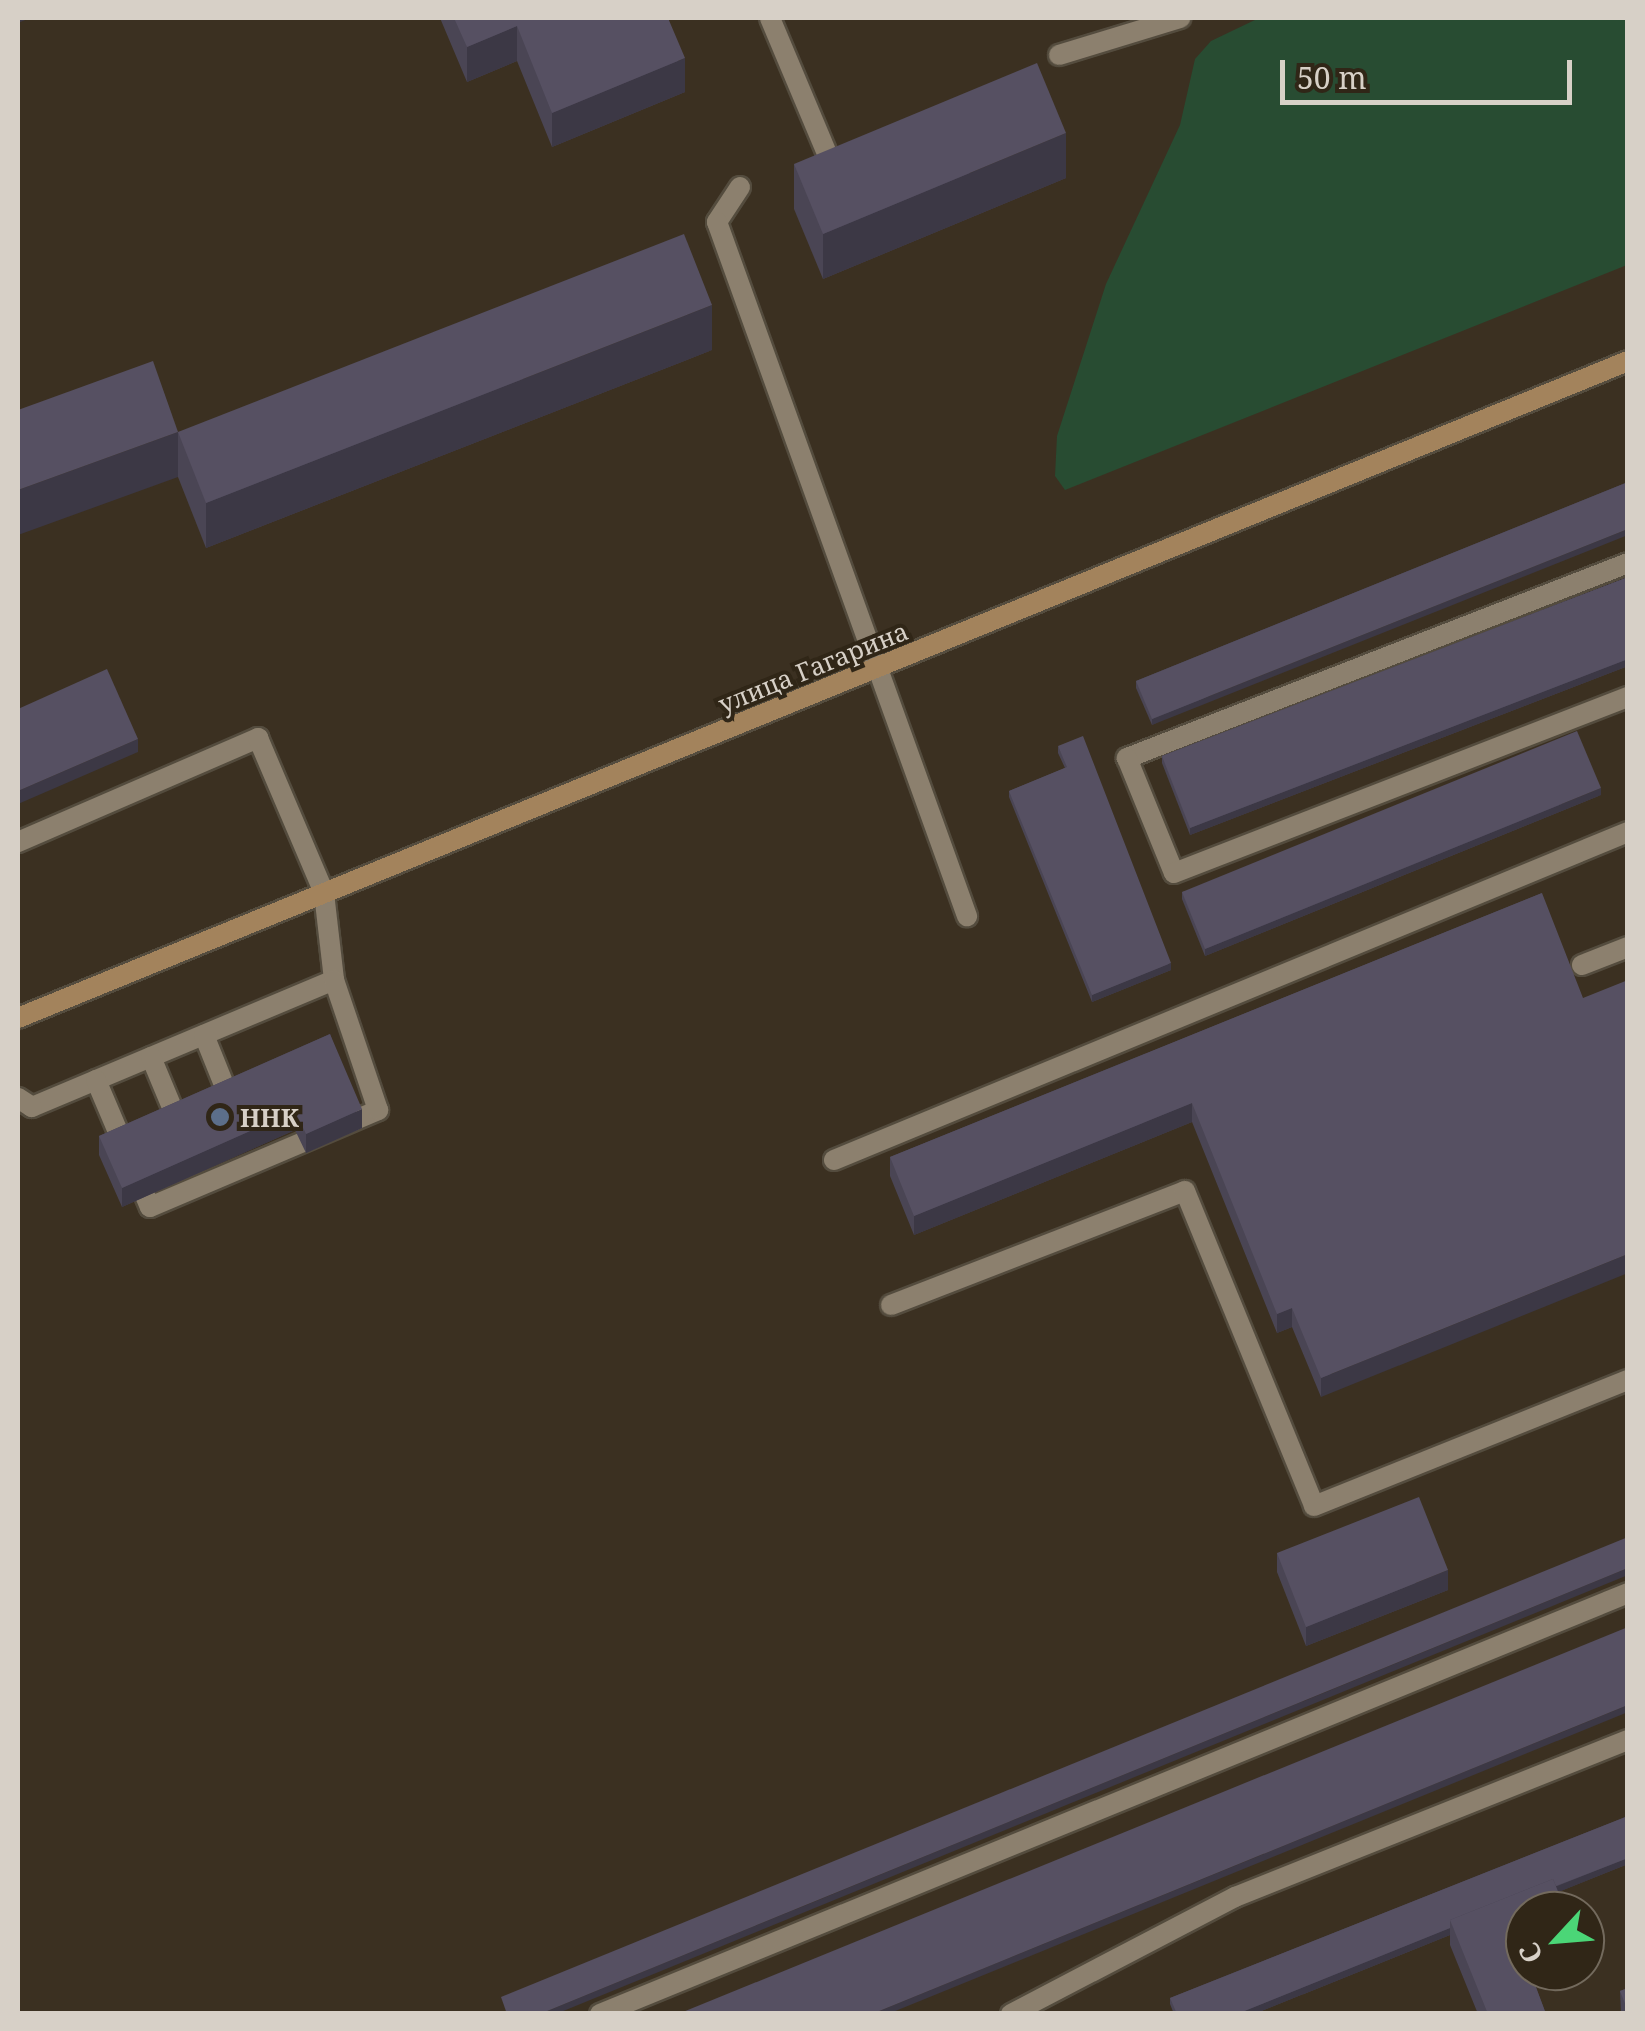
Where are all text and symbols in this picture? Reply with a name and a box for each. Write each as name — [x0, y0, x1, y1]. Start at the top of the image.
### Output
scale bar — [1285, 40, 1578, 102]
text: 50 m — [1297, 57, 1367, 98]
street label: улица Гагарина — [714, 615, 912, 719]
place label: ННК — [240, 1102, 299, 1132]
marker: ННК — [209, 1106, 231, 1128]
north arrow — [1505, 1891, 1605, 1991]
text: С — [1509, 1937, 1551, 1970]

